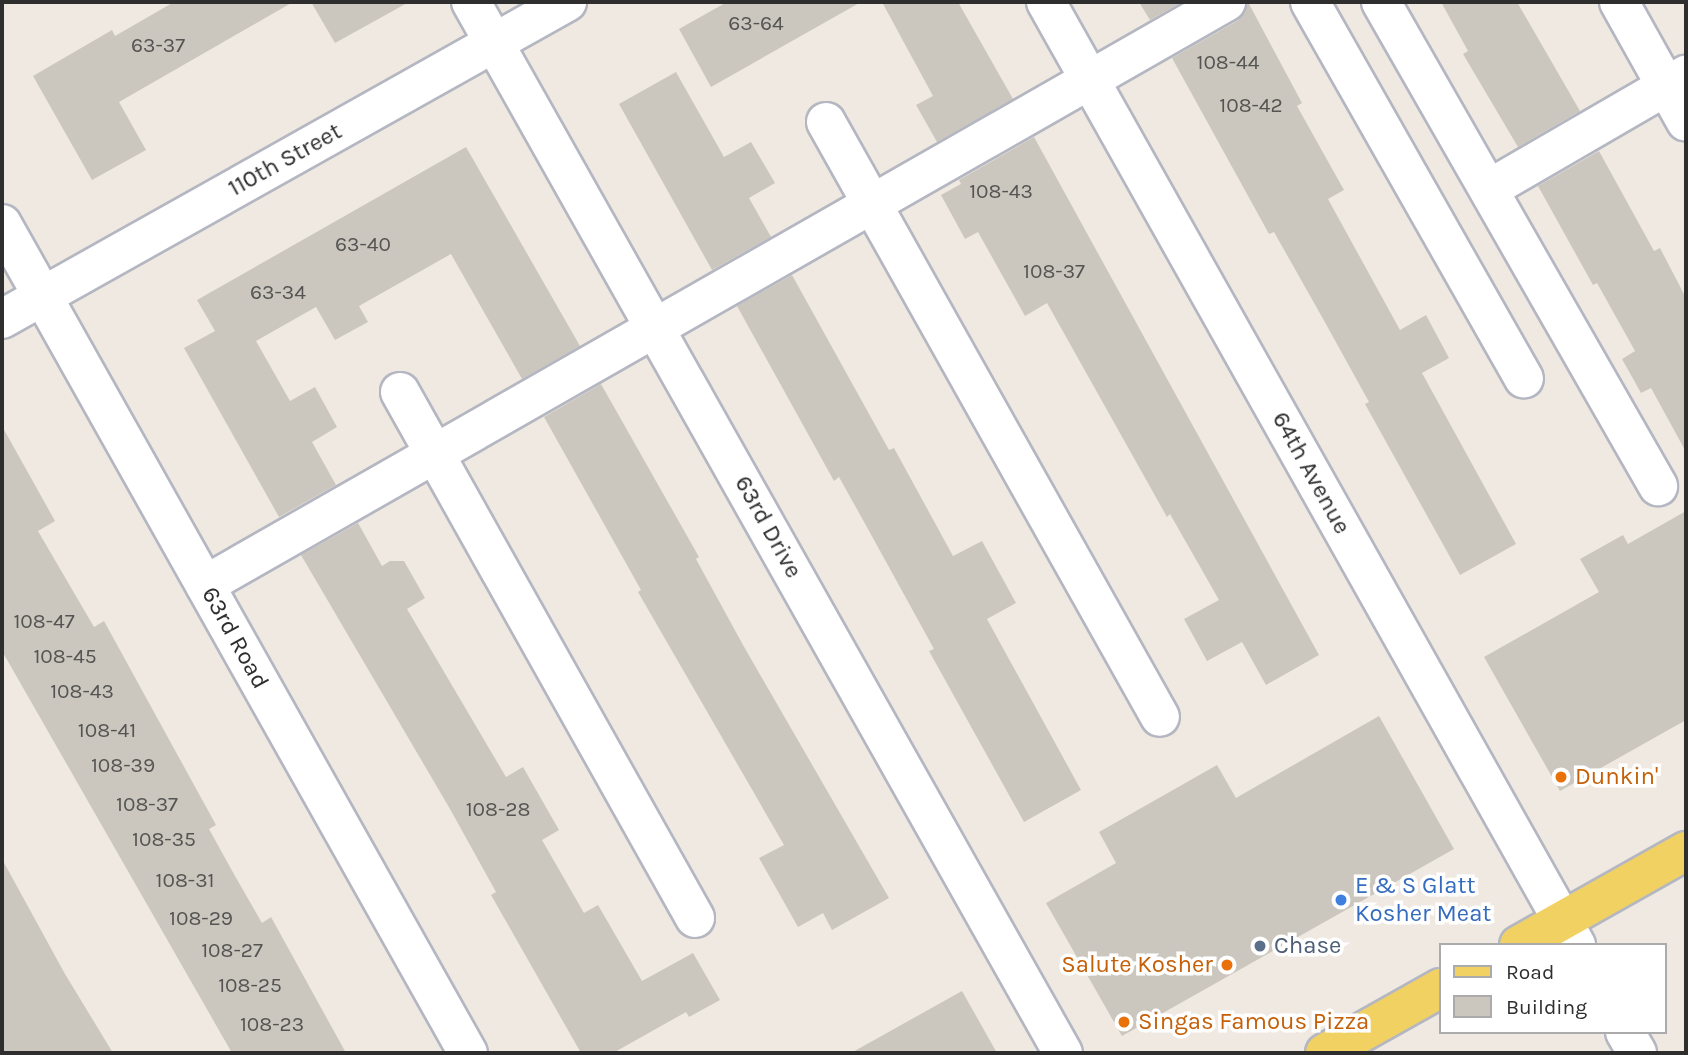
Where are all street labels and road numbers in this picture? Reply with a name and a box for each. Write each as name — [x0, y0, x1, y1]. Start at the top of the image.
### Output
street label: 110th Street — [223, 117, 347, 203]
street label: 64th Avenue — [1266, 407, 1356, 539]
street label: 63rd Drive — [728, 471, 808, 583]
street label: 63rd Road — [195, 582, 275, 694]

